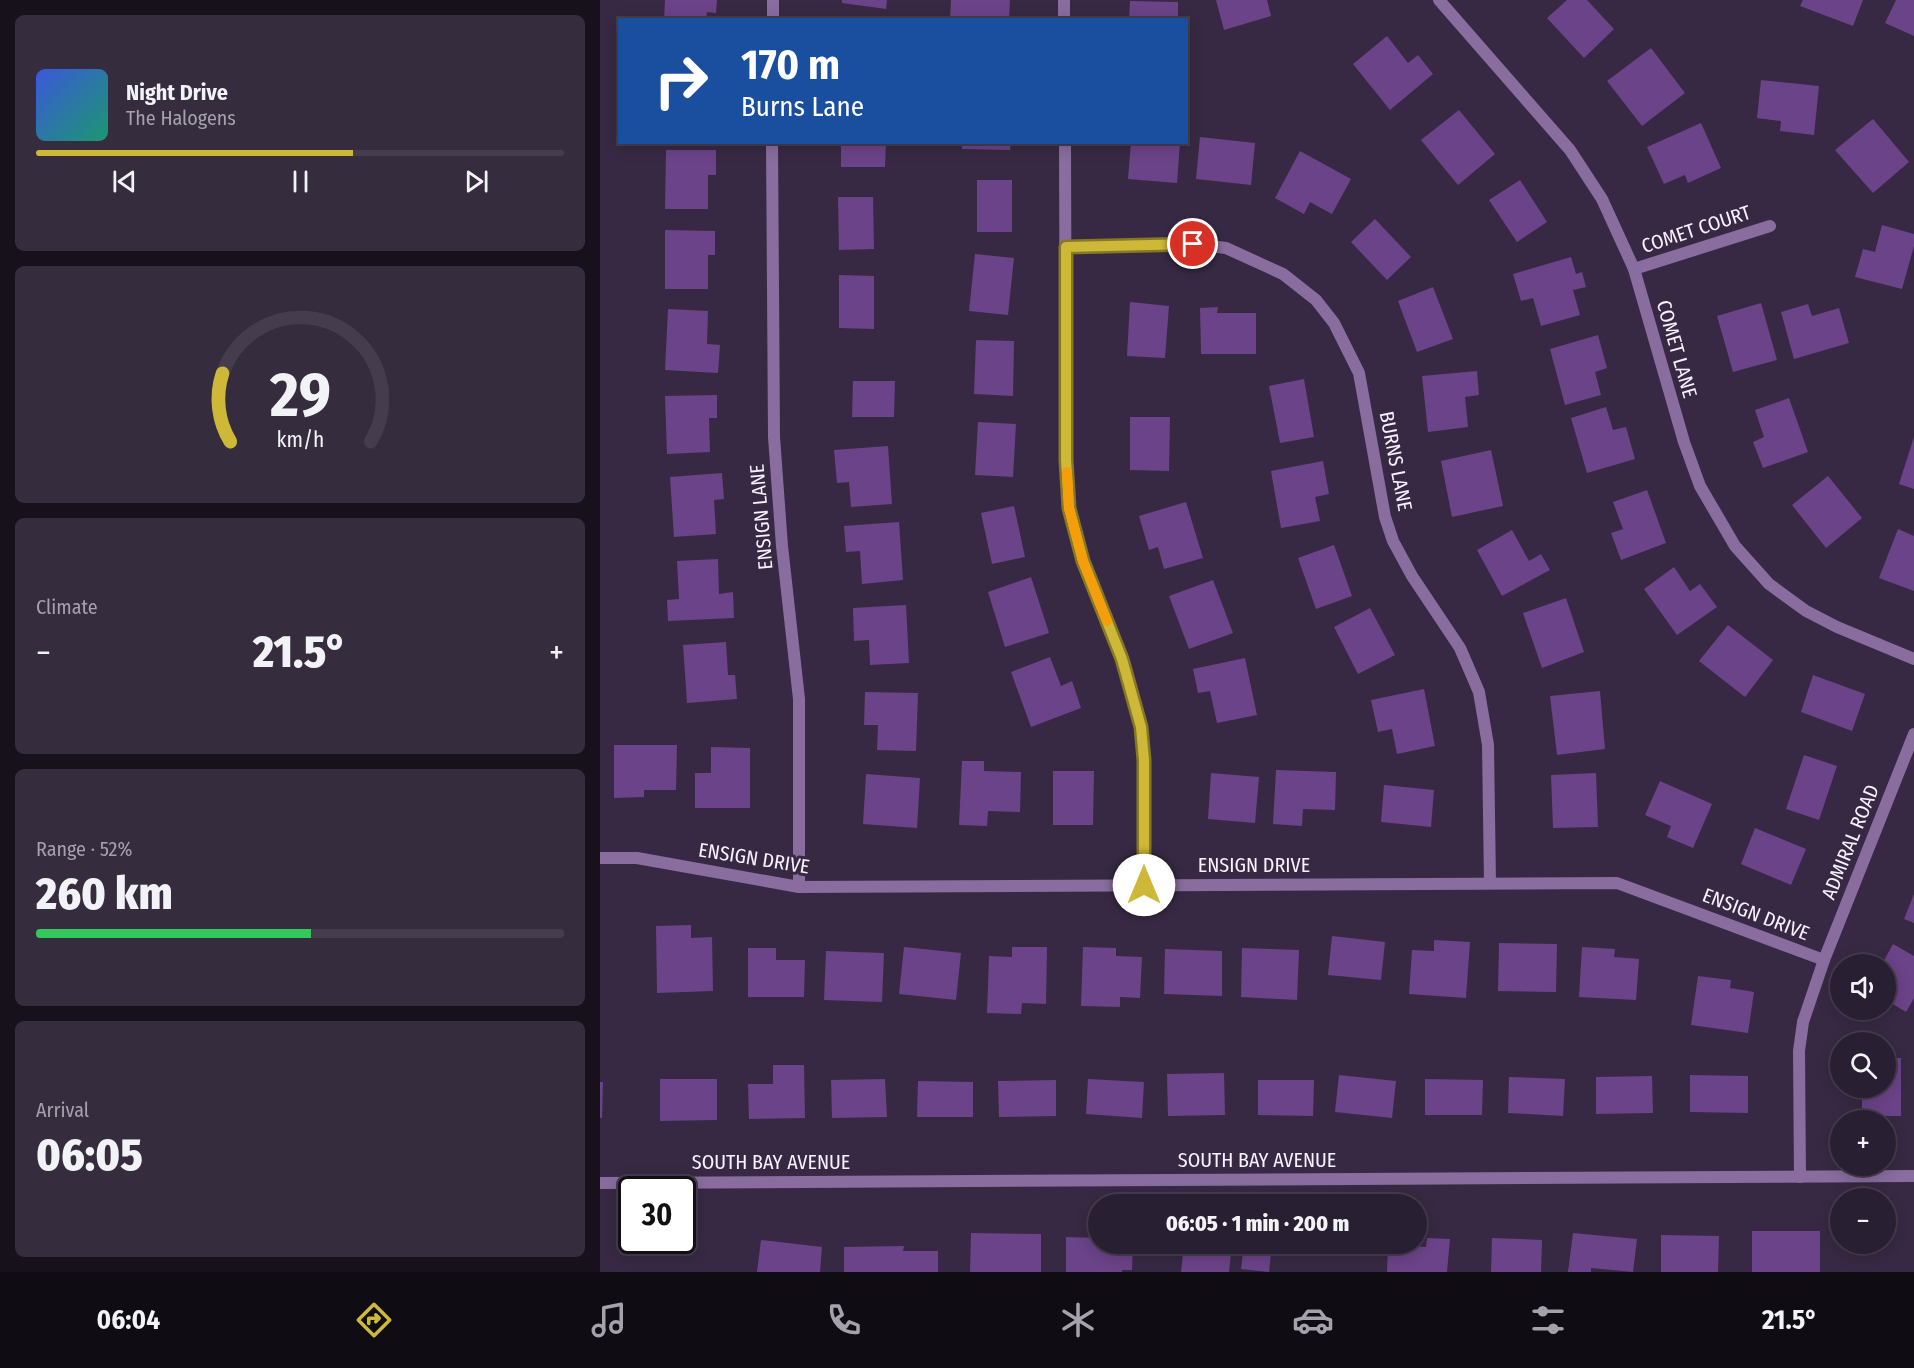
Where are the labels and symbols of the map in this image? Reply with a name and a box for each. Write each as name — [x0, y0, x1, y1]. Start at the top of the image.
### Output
street label: COMET COURT — [1638, 200, 1754, 258]
pin — [1167, 218, 1218, 269]
street label: COMET LANE — [1652, 297, 1702, 401]
street label: BURNS LANE — [1375, 409, 1417, 513]
street label: ENSIGN LANE — [744, 463, 778, 571]
street label: ADMIRAL ROAD — [1816, 781, 1884, 903]
street label: ENSIGN DRIVE — [697, 837, 811, 879]
position arrow — [1112, 853, 1176, 917]
street label: ENSIGN DRIVE — [1198, 853, 1310, 877]
street label: ENSIGN DRIVE — [1699, 883, 1813, 945]
street label: SOUTH BAY AVENUE — [1178, 1148, 1336, 1172]
street label: SOUTH BAY AVENUE — [692, 1150, 850, 1174]
speed limit sign: 30 — [618, 1176, 696, 1254]

